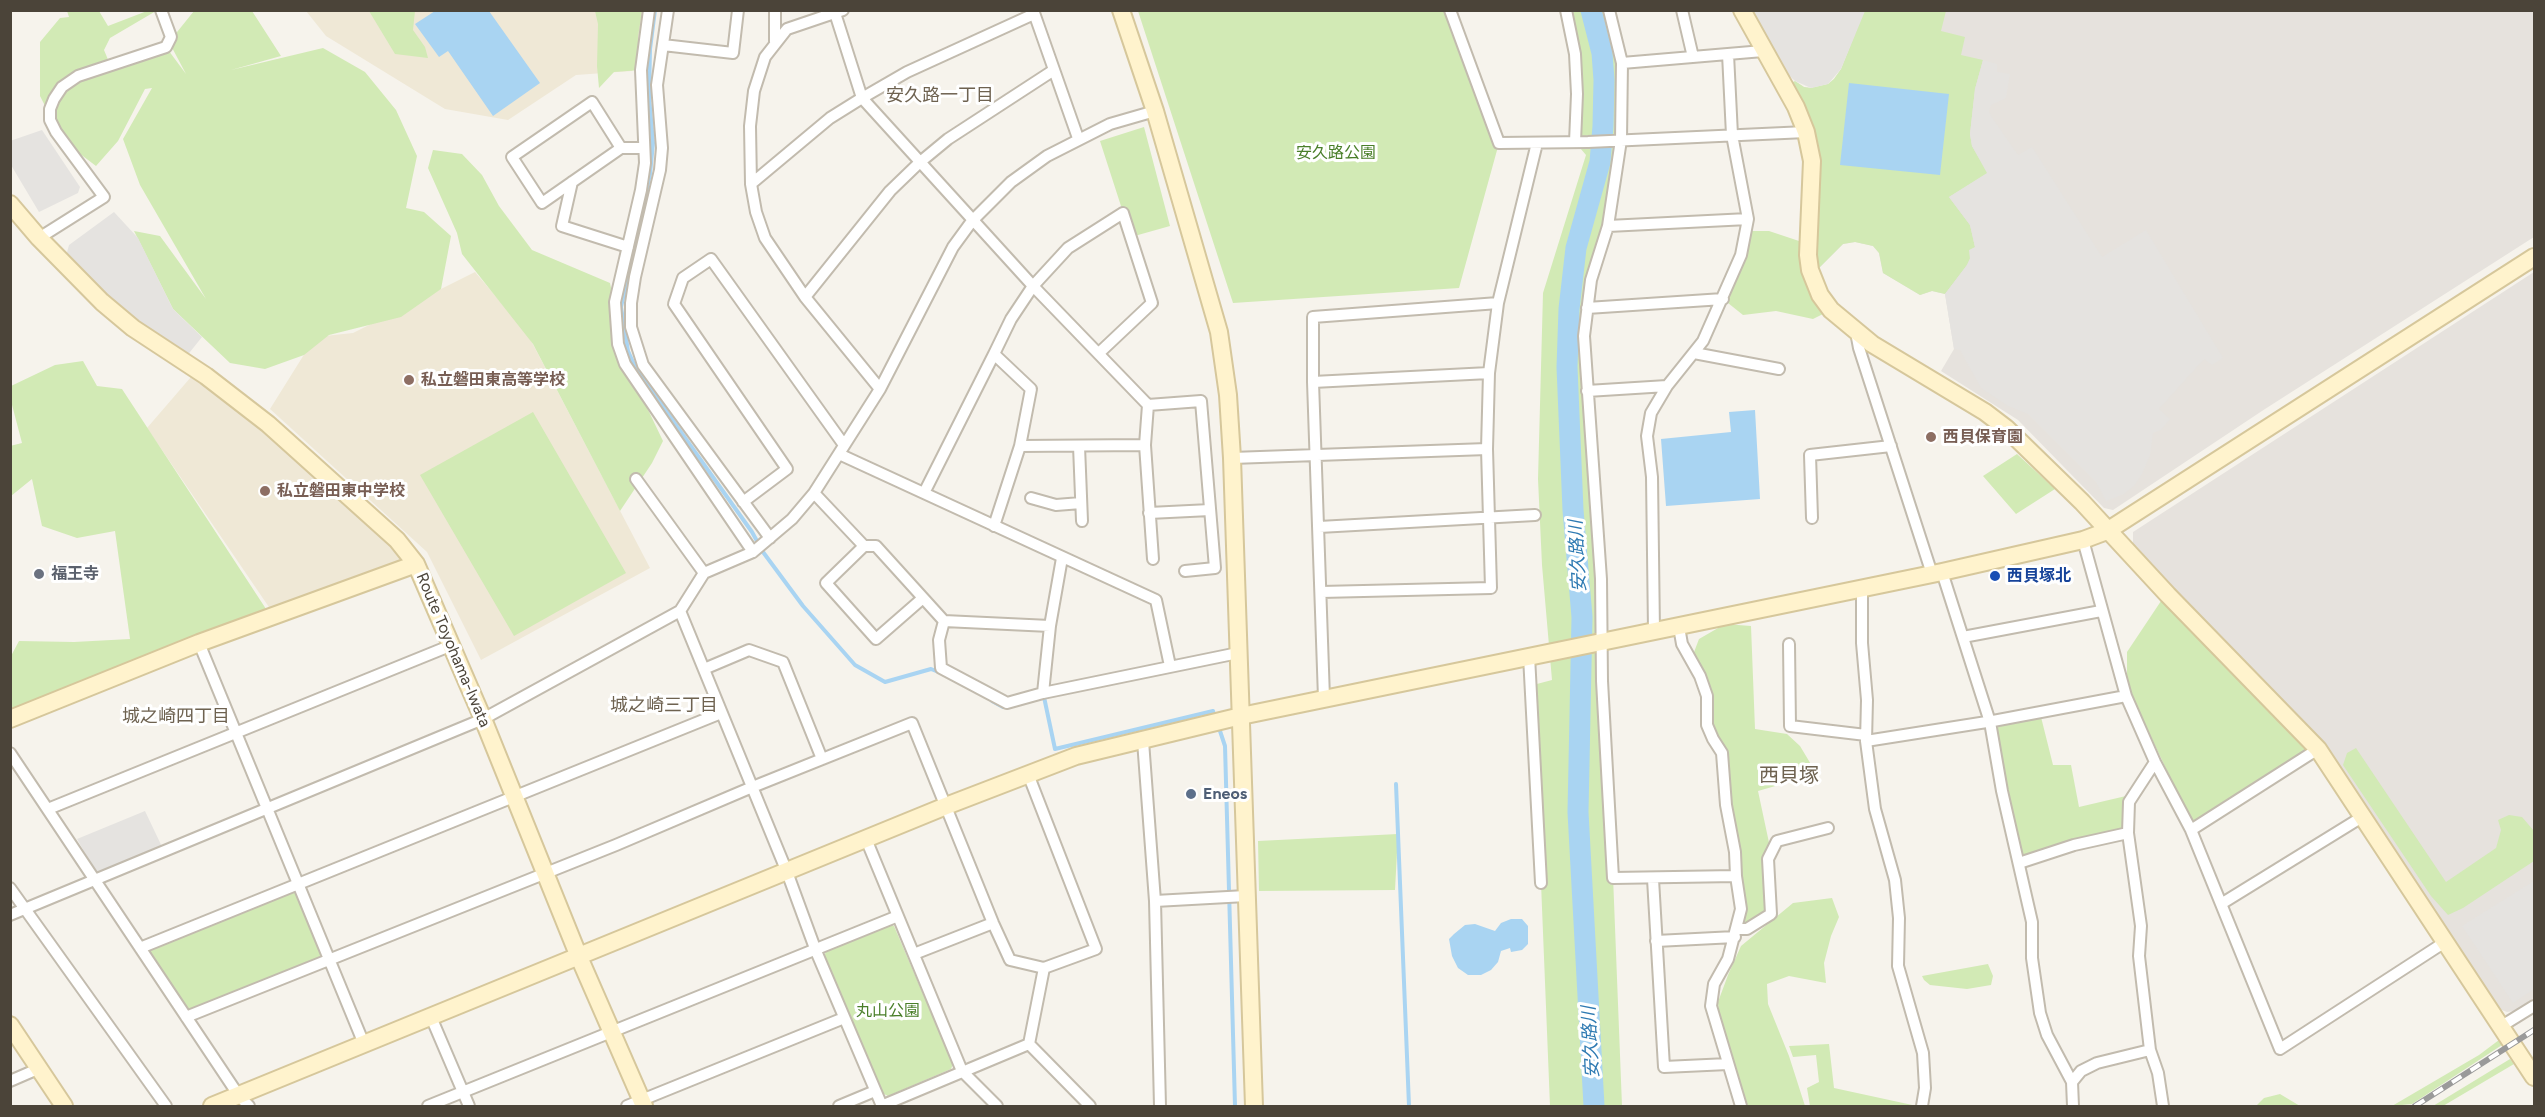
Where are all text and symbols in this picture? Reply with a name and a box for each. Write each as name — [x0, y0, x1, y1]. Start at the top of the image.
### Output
district label: 安久路一丁目 — [886, 85, 994, 107]
park label: 安久路公園 — [1296, 143, 1376, 163]
place label: 私立磐田東高等学校 — [421, 370, 565, 390]
marker: 私立磐田東高等学校 — [402, 373, 416, 387]
place label: 西貝保育園 — [1943, 427, 2023, 447]
marker: 西貝保育園 — [1924, 430, 1938, 444]
place label: 私立磐田東中学校 — [277, 481, 405, 501]
marker: 私立磐田東中学校 — [258, 484, 272, 498]
water label: 安久路川 — [1565, 519, 1591, 593]
place label: 福王寺 — [51, 564, 99, 584]
place label: 西貝塚北 — [2007, 566, 2071, 586]
marker: 福王寺 — [32, 567, 46, 581]
marker: 西貝塚北 — [1988, 569, 2002, 583]
street label: Route Toyohama-Iwata — [412, 570, 494, 730]
district label: 城之崎三丁目 — [610, 695, 718, 717]
district label: 城之崎四丁目 — [122, 706, 230, 728]
district label: 西貝塚 — [1759, 764, 1819, 788]
place label: Eneos — [1203, 784, 1247, 804]
marker: Eneos — [1184, 787, 1198, 801]
park label: 丸山公園 — [856, 1001, 920, 1021]
water label: 安久路川 — [1578, 1005, 1604, 1079]

